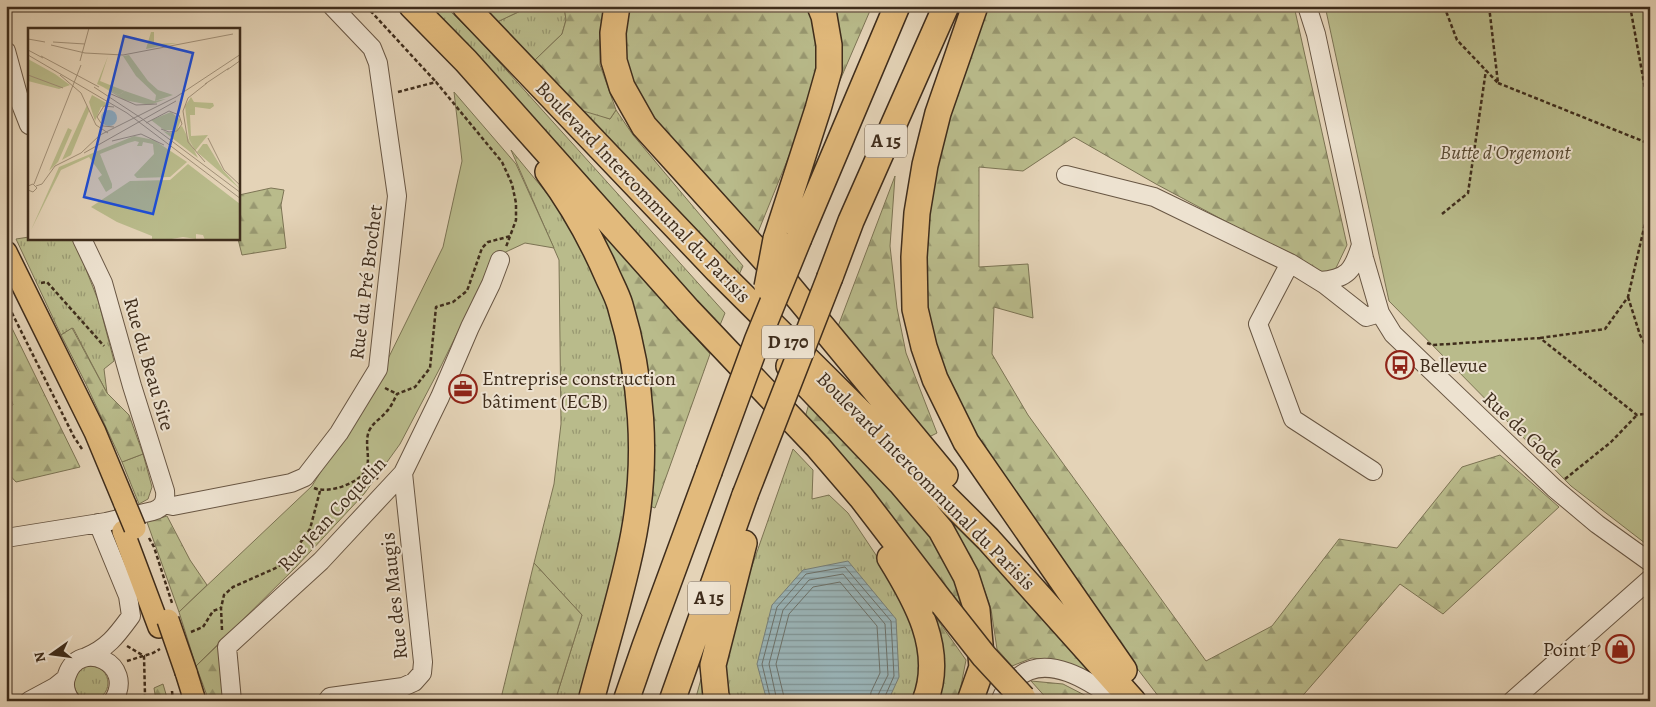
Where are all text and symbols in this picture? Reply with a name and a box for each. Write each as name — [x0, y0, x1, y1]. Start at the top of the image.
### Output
inset map — [28, 28, 240, 240]
street label: Boulevard Intercommunal du Parisis — [529, 75, 757, 309]
road number: A 15 — [865, 124, 907, 158]
park label: Butte d'Orgemont — [1440, 139, 1572, 166]
street label: Rue du Pré Brochet — [343, 203, 389, 361]
street label: Rue du Beau Site — [117, 294, 181, 434]
road number: D 170 — [762, 326, 814, 358]
bus stop icon: Bellevue — [1385, 350, 1415, 380]
place label: Bellevue — [1419, 352, 1487, 379]
place label: Entreprise construction bâtiment (ECB) — [482, 365, 676, 415]
street label: Boulevard Intercommunal du Parisis — [811, 366, 1041, 596]
office icon: Entreprise construction bâtiment (ECB) — [448, 374, 478, 404]
street label: Rue de Gode — [1477, 385, 1569, 475]
street label: Rue Jean Coquelin — [272, 451, 392, 577]
street label: Rue des Maugis — [374, 531, 414, 661]
road number: A 15 — [688, 582, 730, 614]
north arrow — [28, 630, 78, 680]
shop icon: Point P — [1605, 634, 1635, 664]
place label: Point P — [1543, 636, 1601, 663]
text: N — [29, 650, 50, 664]

